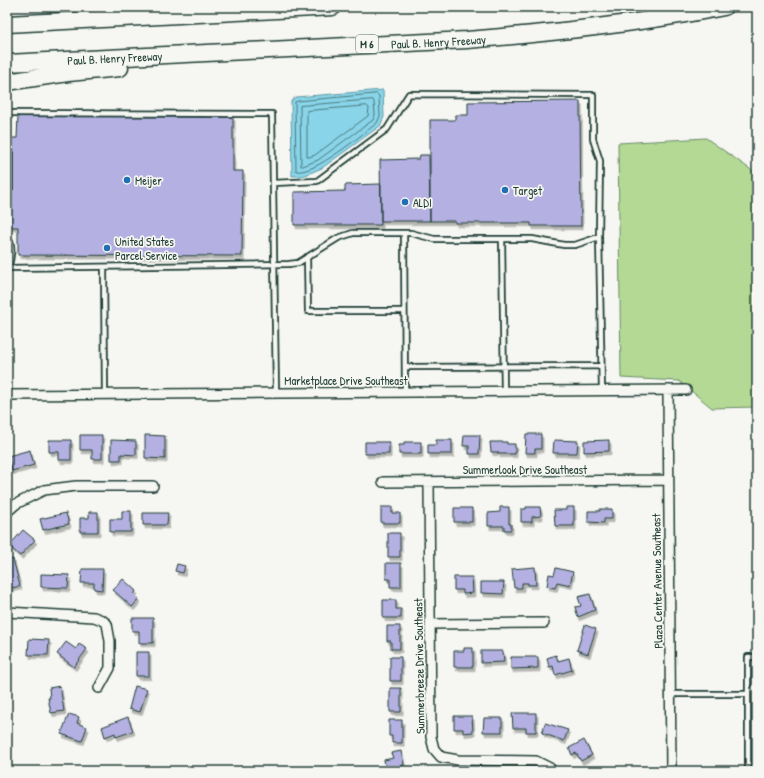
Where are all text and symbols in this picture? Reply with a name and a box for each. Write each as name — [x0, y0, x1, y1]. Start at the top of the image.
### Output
street label: Paul B. Henry Freeway — [391, 30, 487, 52]
road number: M 6 — [356, 35, 378, 53]
street label: Paul B. Henry Freeway — [67, 47, 163, 68]
place label: Meijer — [135, 172, 162, 189]
marker: Meijer — [122, 175, 132, 185]
place label: Target — [513, 182, 543, 199]
marker: Target — [500, 185, 510, 195]
place label: ALDI — [413, 194, 432, 211]
marker: ALDI — [400, 197, 410, 207]
place label: United States Parcel Service — [115, 233, 178, 264]
marker: United States Parcel Service — [102, 243, 112, 253]
street label: Marketplace Drive Southeast — [284, 372, 409, 389]
street label: Summerlook Drive Southeast — [463, 461, 588, 478]
street label: Plaza Center Avenue Southeast — [647, 512, 667, 649]
street label: Summerbreeze Drive Southeast — [409, 597, 429, 734]

